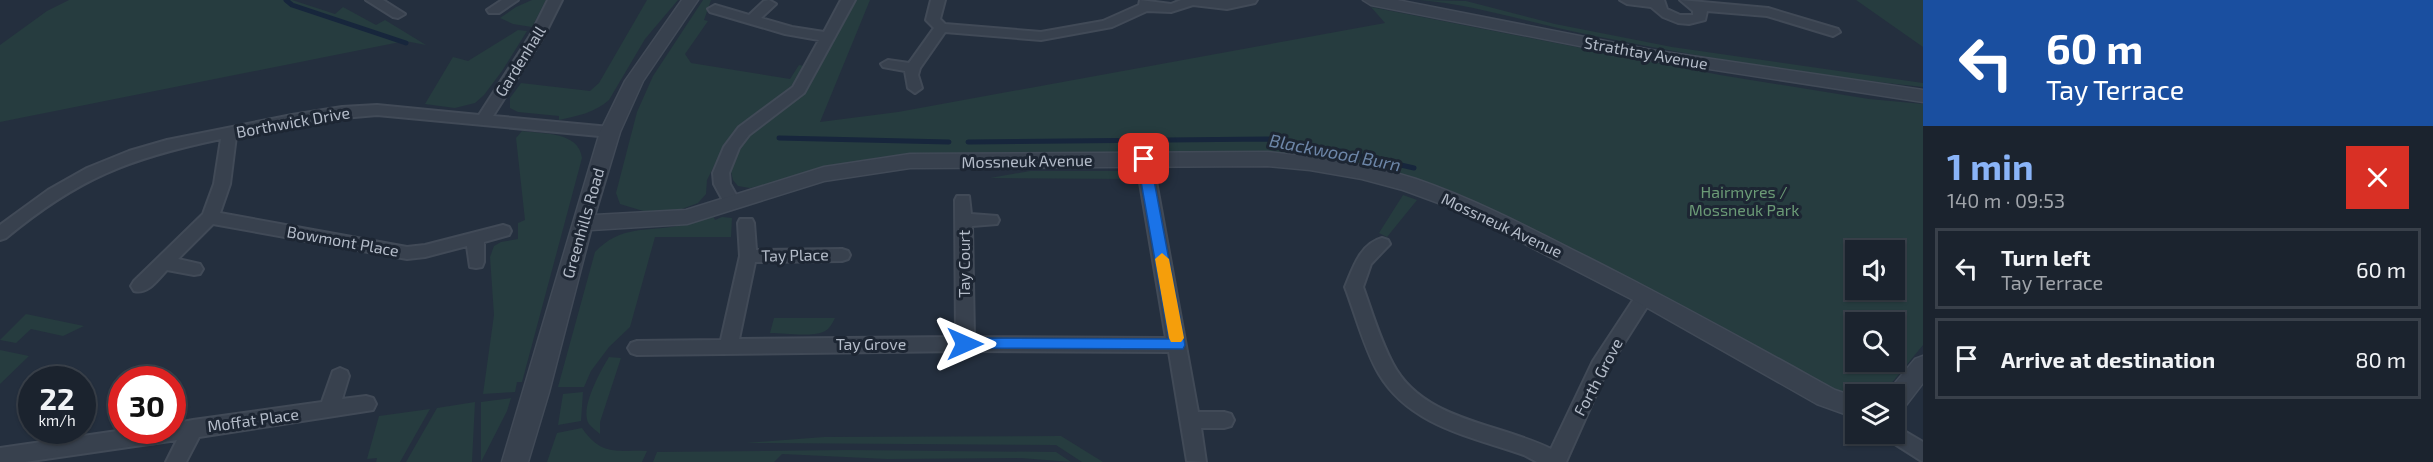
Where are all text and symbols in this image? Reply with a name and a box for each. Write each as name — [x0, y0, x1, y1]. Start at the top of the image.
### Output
street label: Gardenhall — [490, 22, 549, 100]
text: 60 m — [2046, 22, 2143, 72]
icon: left — [1947, 24, 2025, 102]
street label: Strathtay Avenue — [1583, 32, 1709, 73]
text: Tay Terrace — [2046, 73, 2184, 105]
street label: Borthwick Drive — [234, 102, 351, 141]
water label: Blackwood Burn — [1268, 128, 1403, 176]
pin — [1118, 133, 1169, 184]
icon: arrive — [1127, 142, 1160, 175]
text: 1 min — [1947, 144, 2034, 187]
button: close — [2346, 146, 2409, 209]
street label: Mossneuk Avenue — [961, 150, 1093, 171]
street label: Greenhills Road — [558, 165, 607, 280]
park label: Hairmyres / Mossneuk Park — [1689, 182, 1799, 219]
street label: Mossneuk Avenue — [1439, 188, 1566, 261]
text: 140 m · 09:53 — [1947, 188, 2065, 212]
street label: Bowmont Place — [286, 221, 401, 260]
street label: Tay Court — [954, 230, 973, 298]
map controls — [1845, 240, 1905, 444]
button: sound — [1845, 240, 1905, 300]
street label: Tay Place — [761, 244, 829, 265]
text: Turn left — [2001, 244, 2090, 270]
icon: left — [1950, 252, 1983, 285]
text: 60 m — [2356, 256, 2406, 282]
text: Tay Terrace — [2001, 270, 2103, 294]
position arrow — [933, 312, 997, 376]
button: search — [1845, 312, 1905, 372]
street label: Tay Grove — [836, 334, 906, 353]
street label: Forth Grove — [1569, 335, 1626, 419]
icon: arrive — [1950, 342, 1983, 375]
text: Arrive at destination — [2001, 346, 2215, 372]
text: 80 m — [2355, 346, 2406, 372]
speed limit sign: 30 — [108, 366, 186, 444]
text: 22 — [40, 380, 74, 416]
button: layers — [1845, 384, 1905, 444]
street label: Moffat Place — [206, 404, 300, 435]
text: km/h — [38, 411, 76, 429]

